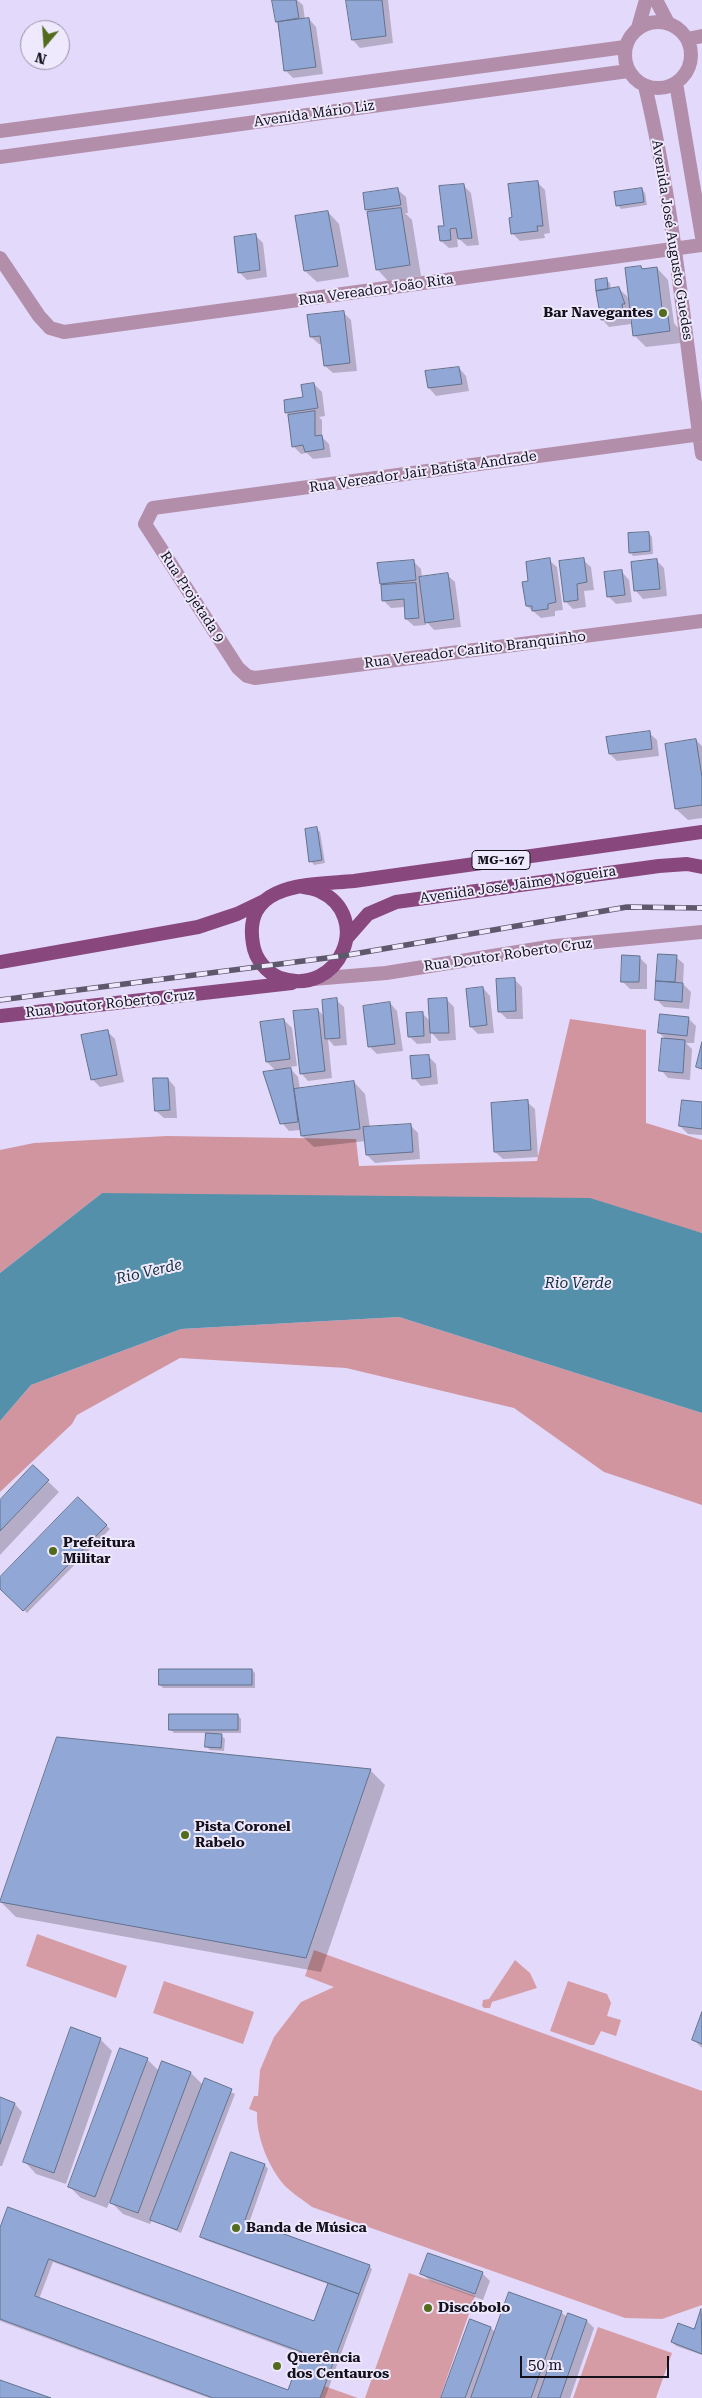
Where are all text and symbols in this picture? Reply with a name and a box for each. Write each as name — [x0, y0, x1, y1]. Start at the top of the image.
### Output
north arrow — [20, 20, 70, 70]
text: N — [33, 49, 48, 68]
street label: Avenida Mário Liz — [253, 97, 375, 131]
street label: Avenida José Augusto Guedes — [648, 139, 696, 341]
street label: Rua Vereador João Rita — [297, 271, 455, 309]
place label: Bar Navegantes — [543, 305, 653, 321]
marker: Bar Navegantes — [657, 307, 669, 319]
street label: Rua Vereador Jair Batista Andrade — [308, 448, 538, 496]
street label: Rua Projetada 9 — [156, 548, 228, 646]
street label: Rua Vereador Carlito Branquinho — [363, 628, 587, 672]
road number: MG-167 — [472, 850, 530, 870]
street label: Avenida José Jaime Nogueira — [419, 863, 617, 907]
street label: Rua Doutor Roberto Cruz — [423, 935, 593, 975]
street label: Rua Doutor Roberto Cruz — [25, 987, 195, 1021]
water label: Rio Verde — [114, 1256, 184, 1288]
water label: Rio Verde — [544, 1275, 612, 1293]
place label: Prefeitura Militar — [63, 1535, 135, 1568]
marker: Prefeitura Militar — [47, 1545, 59, 1557]
place label: Pista Coronel Rabelo — [195, 1819, 291, 1851]
marker: Pista Coronel Rabelo — [179, 1829, 191, 1841]
place label: Banda de Música — [246, 2220, 367, 2236]
marker: Banda de Música — [230, 2222, 242, 2234]
place label: Discóbolo — [438, 2300, 510, 2316]
marker: Discóbolo — [422, 2302, 434, 2314]
scale bar — [522, 2346, 671, 2378]
place label: Querência dos Centauros — [287, 2350, 389, 2382]
text: 50 m — [528, 2356, 562, 2374]
marker: Querência dos Centauros — [271, 2360, 283, 2372]

